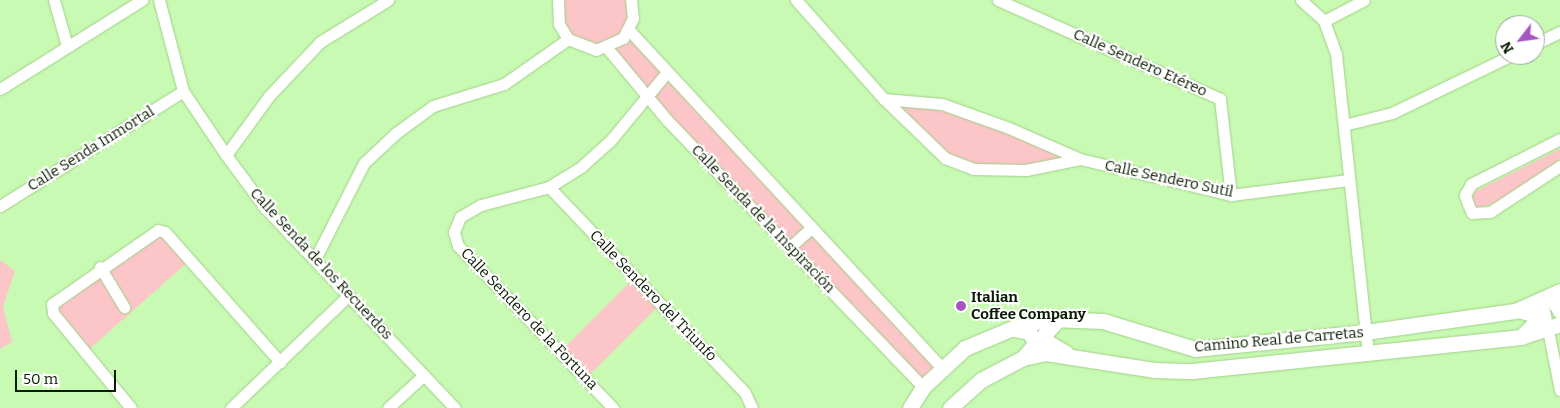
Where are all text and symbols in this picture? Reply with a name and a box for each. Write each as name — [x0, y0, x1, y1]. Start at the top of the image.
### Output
north arrow — [1495, 15, 1545, 65]
street label: Calle Sendero Etéreo — [1070, 25, 1210, 101]
text: N — [1497, 38, 1518, 56]
street label: Calle Senda Inmortal — [24, 103, 158, 195]
street label: Calle Senda de la Inspiración — [687, 141, 839, 297]
street label: Calle Sendero Sutil — [1103, 157, 1235, 201]
street label: Calle Senda de los Recuerdos — [246, 184, 396, 344]
street label: Calle Sendero del Triunfo — [586, 227, 720, 365]
street label: Calle Sendero de la Fortuna — [457, 244, 601, 394]
place label: Italian Coffee Company — [971, 288, 1086, 323]
marker: Italian Coffee Company — [955, 300, 967, 312]
street label: Camino Real de Carretas — [1194, 324, 1364, 356]
scale bar — [18, 360, 119, 392]
text: 50 m — [23, 370, 58, 388]

